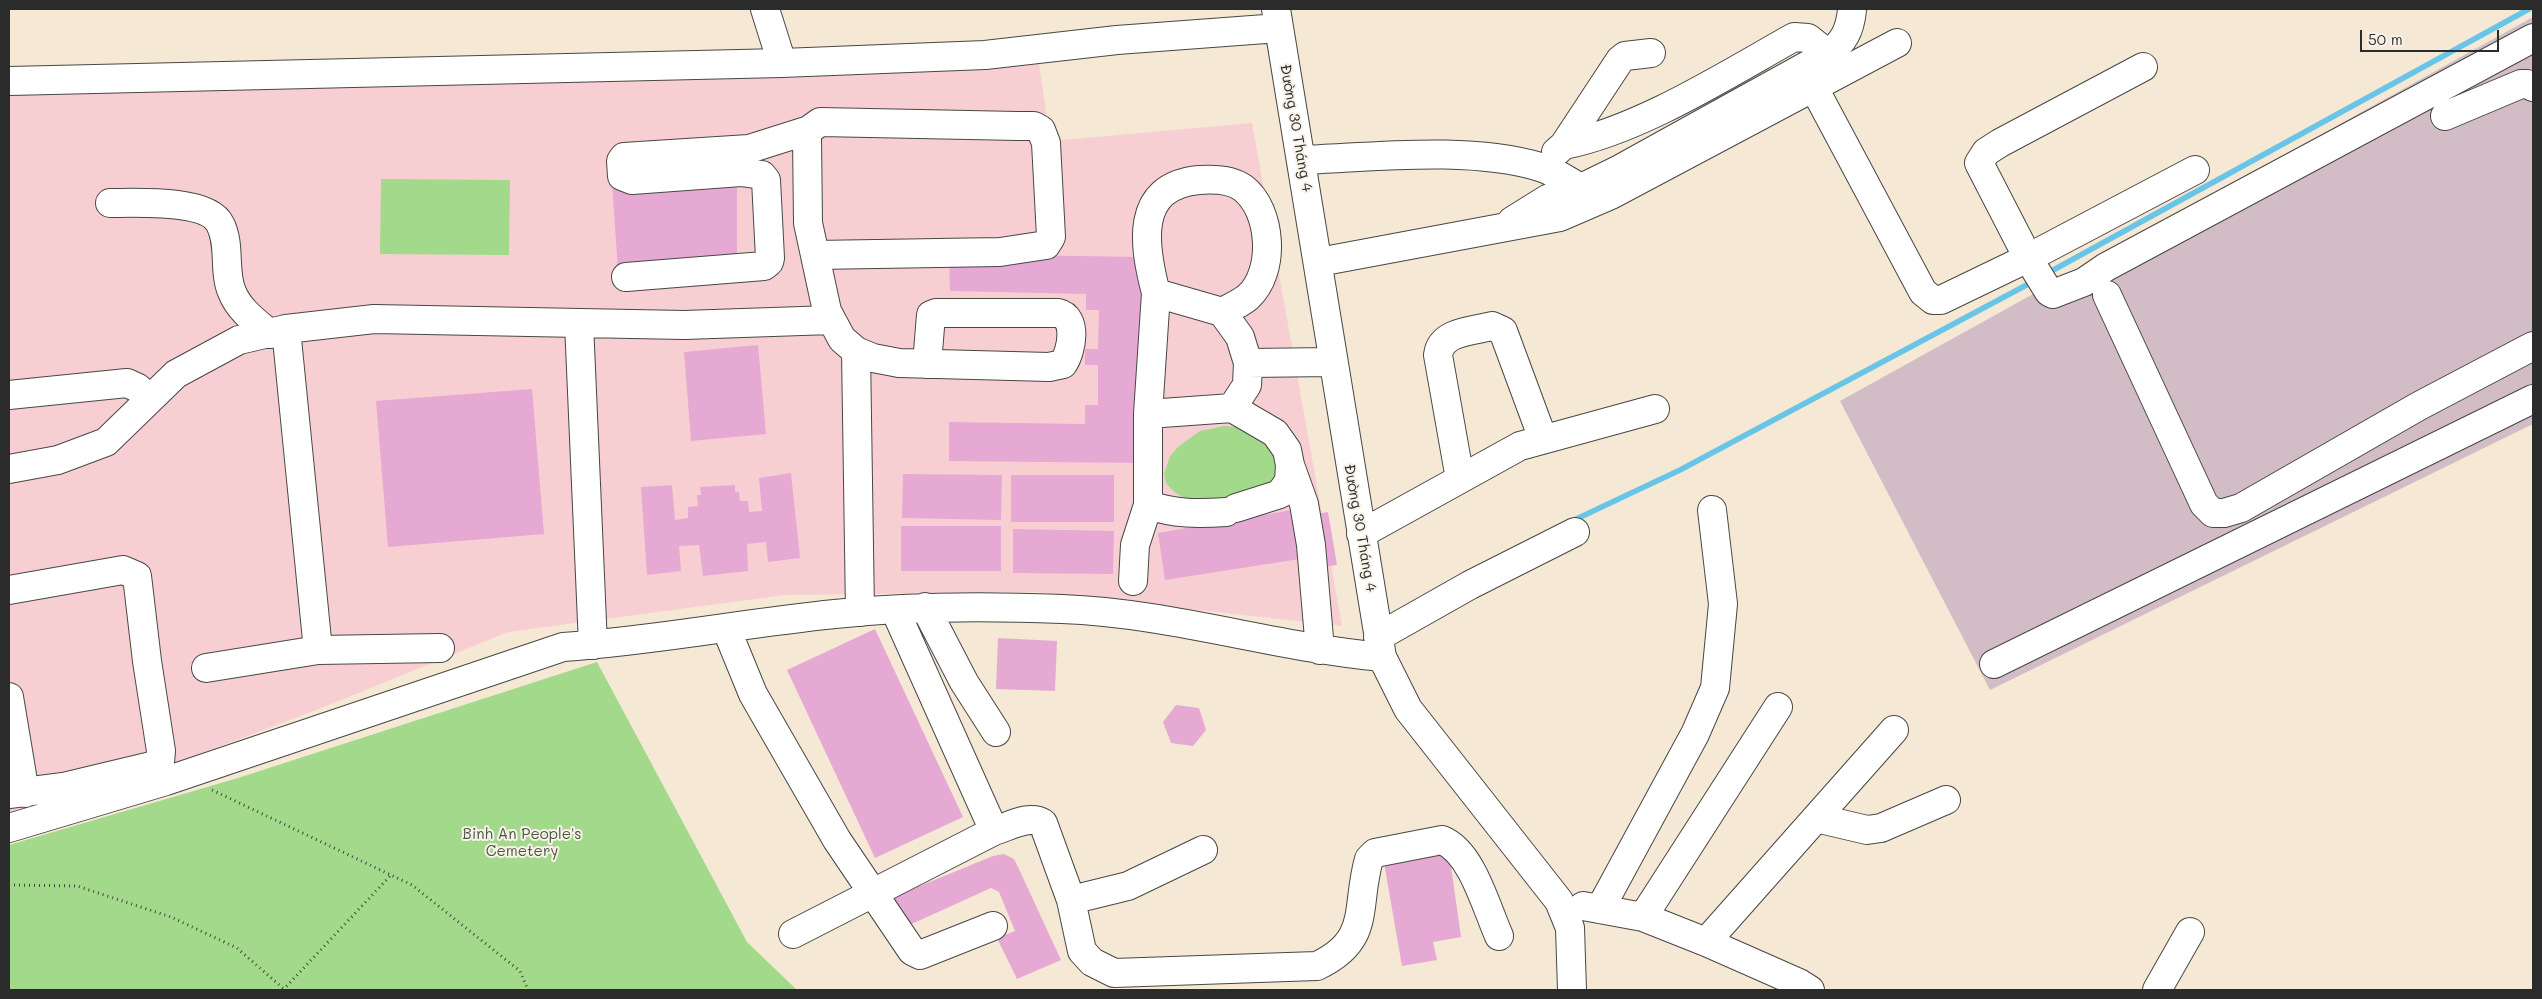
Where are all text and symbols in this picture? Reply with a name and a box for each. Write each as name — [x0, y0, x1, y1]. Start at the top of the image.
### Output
scale bar — [2362, 20, 2501, 52]
text: 50 m — [2368, 29, 2403, 49]
street label: Đường 30 Tháng 4 — [1276, 63, 1316, 193]
street label: Đường 30 Tháng 4 — [1340, 463, 1380, 593]
park label: Binh An People's Cemetery — [462, 825, 582, 860]

